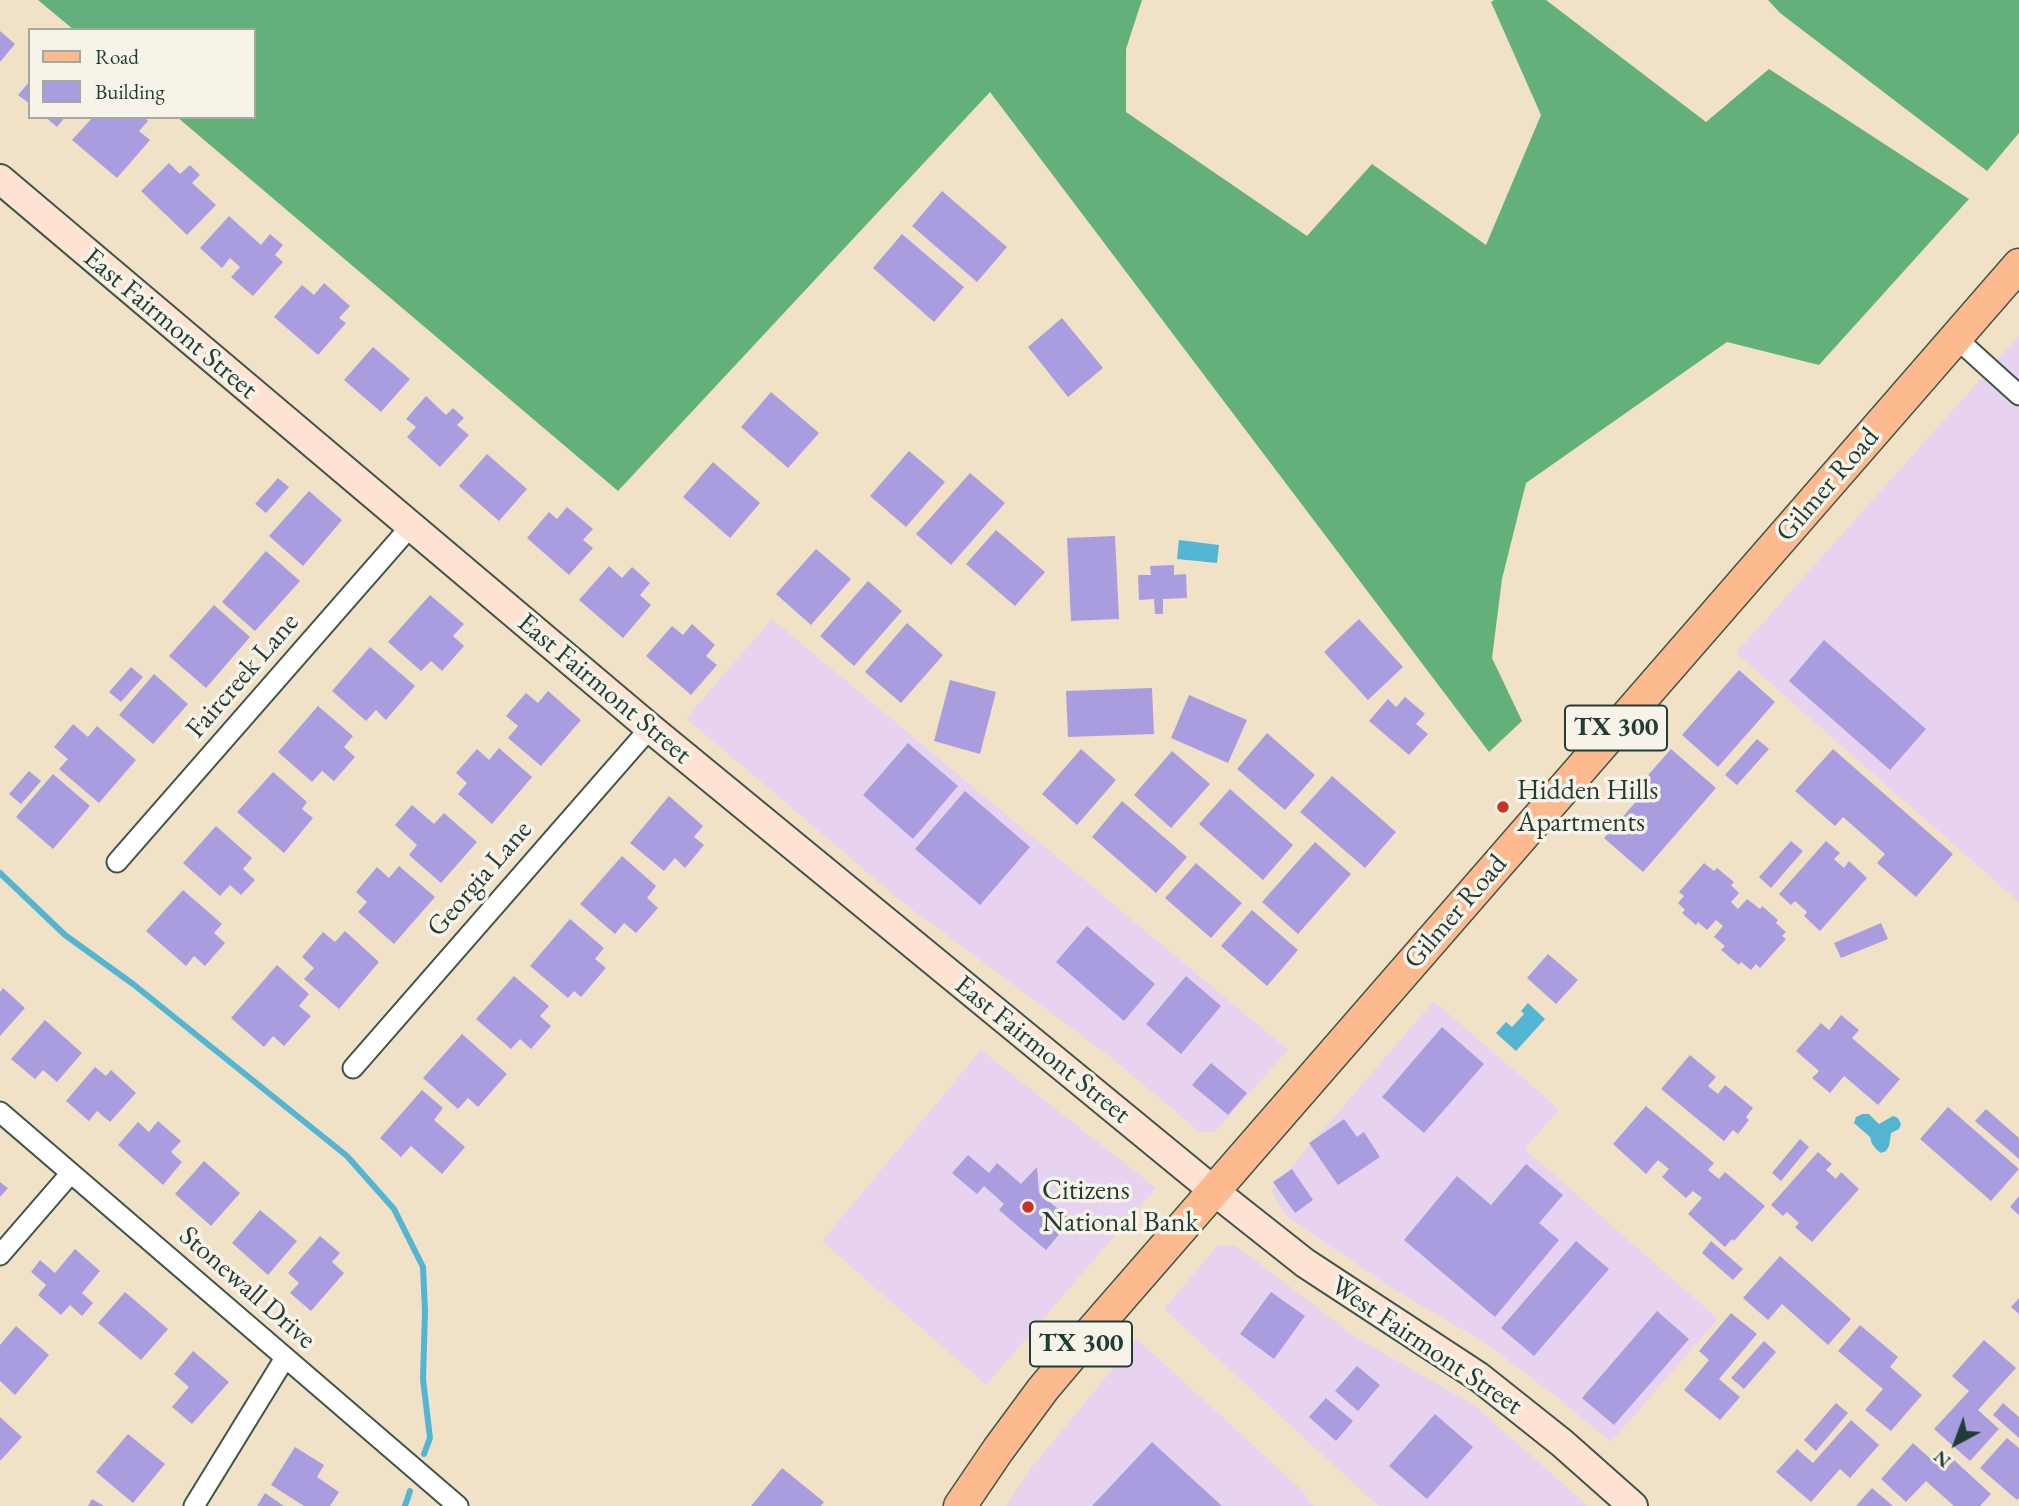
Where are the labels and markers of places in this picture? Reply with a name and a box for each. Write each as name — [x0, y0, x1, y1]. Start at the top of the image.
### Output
place label: Hidden Hills Apartments — [1517, 774, 1658, 840]
marker: Hidden Hills Apartments — [1495, 799, 1511, 815]
place label: Citizens National Bank — [1042, 1174, 1199, 1240]
marker: Citizens National Bank — [1020, 1199, 1036, 1215]

